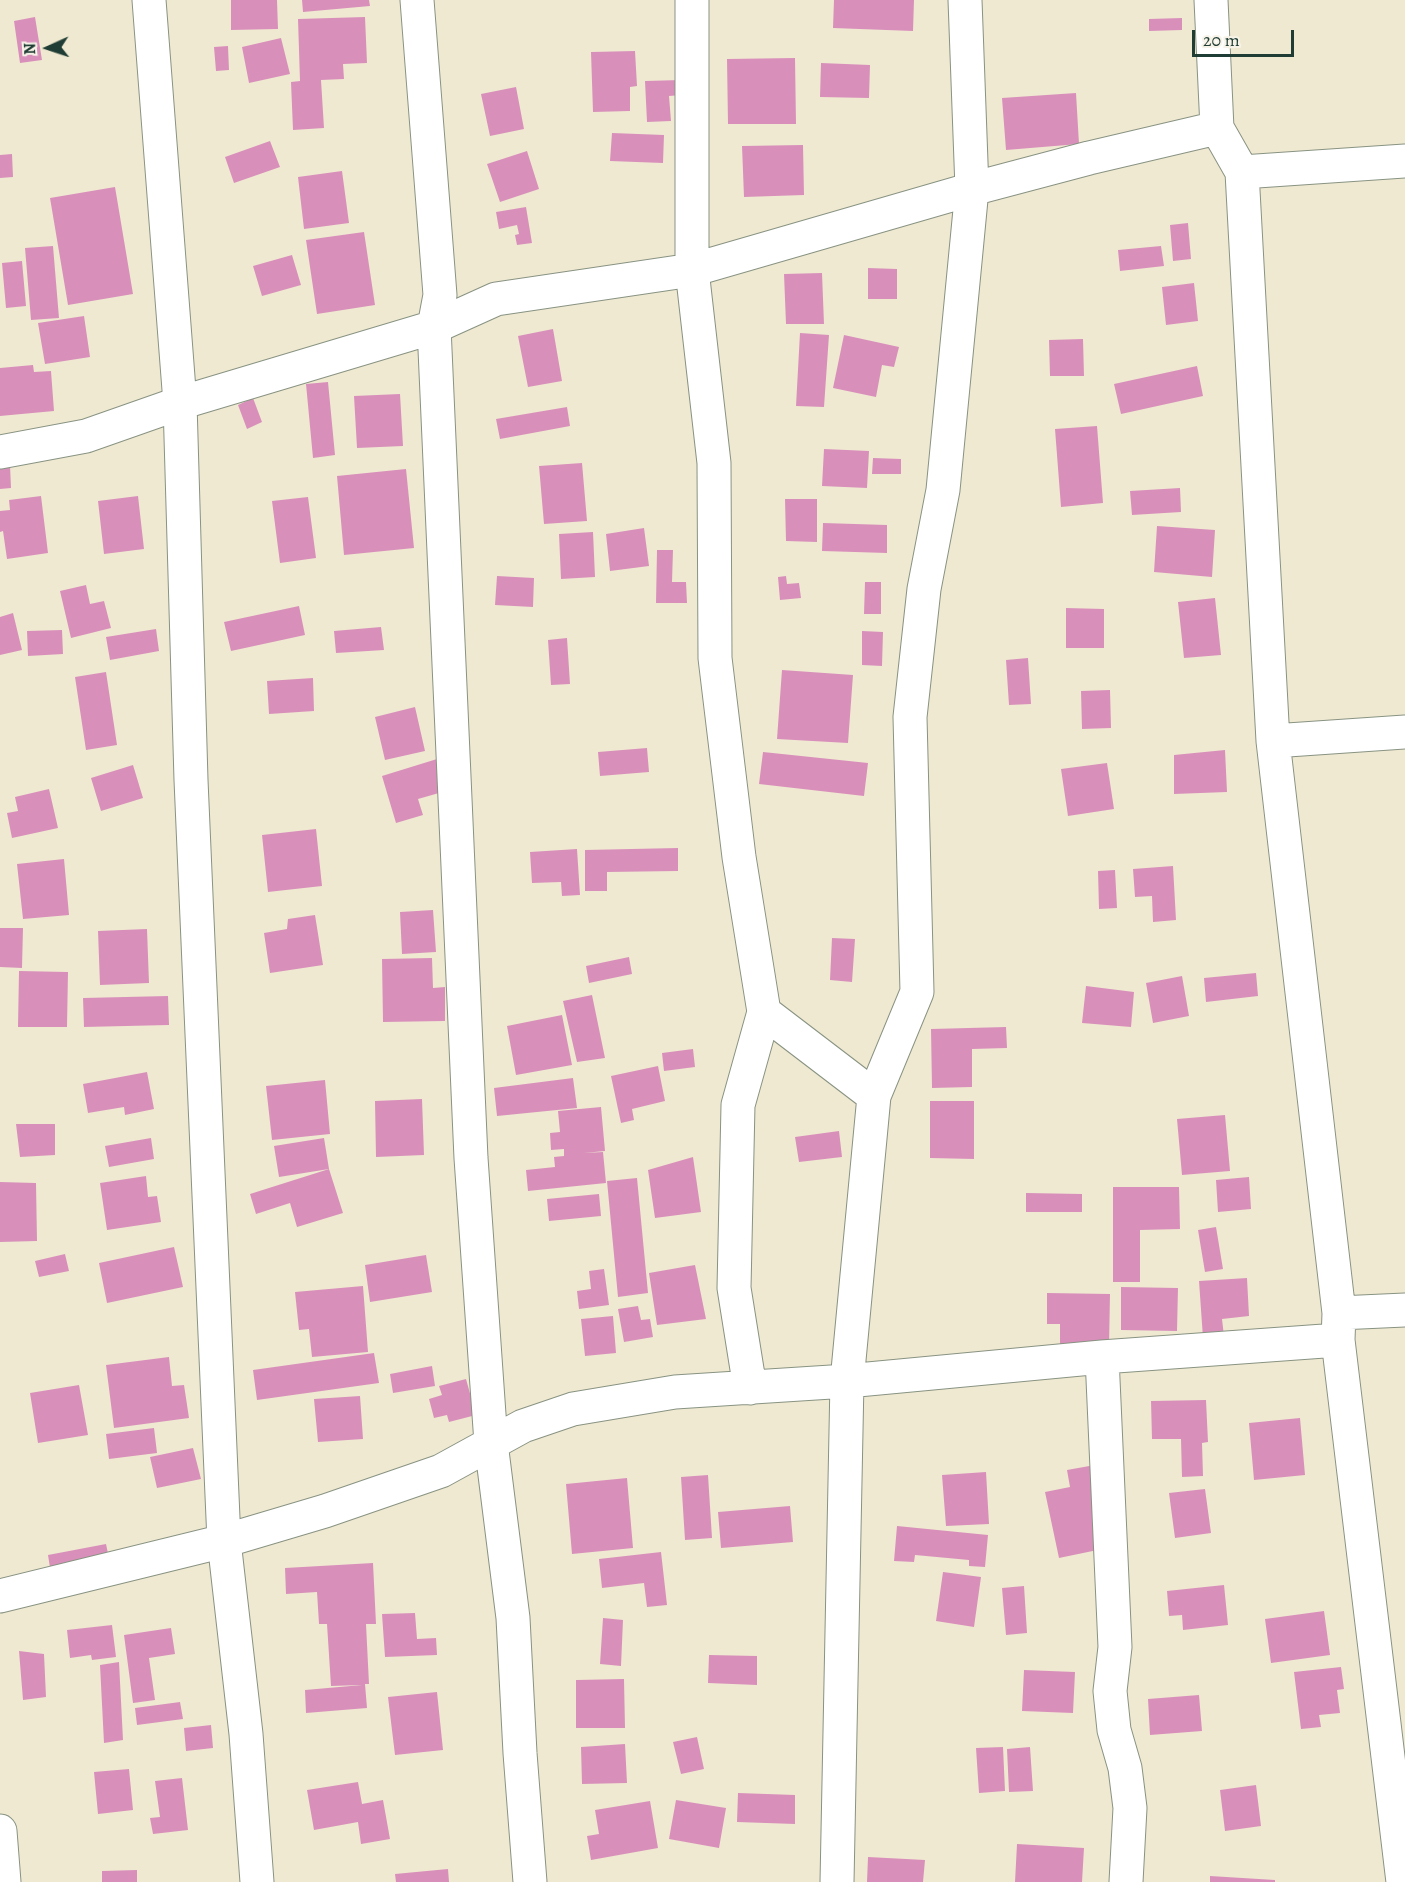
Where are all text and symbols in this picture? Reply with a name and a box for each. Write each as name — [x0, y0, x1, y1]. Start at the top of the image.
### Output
north arrow — [18, 18, 78, 78]
scale bar — [1195, 18, 1297, 56]
text: 20 m — [1203, 28, 1240, 52]
text: N — [19, 43, 41, 55]

